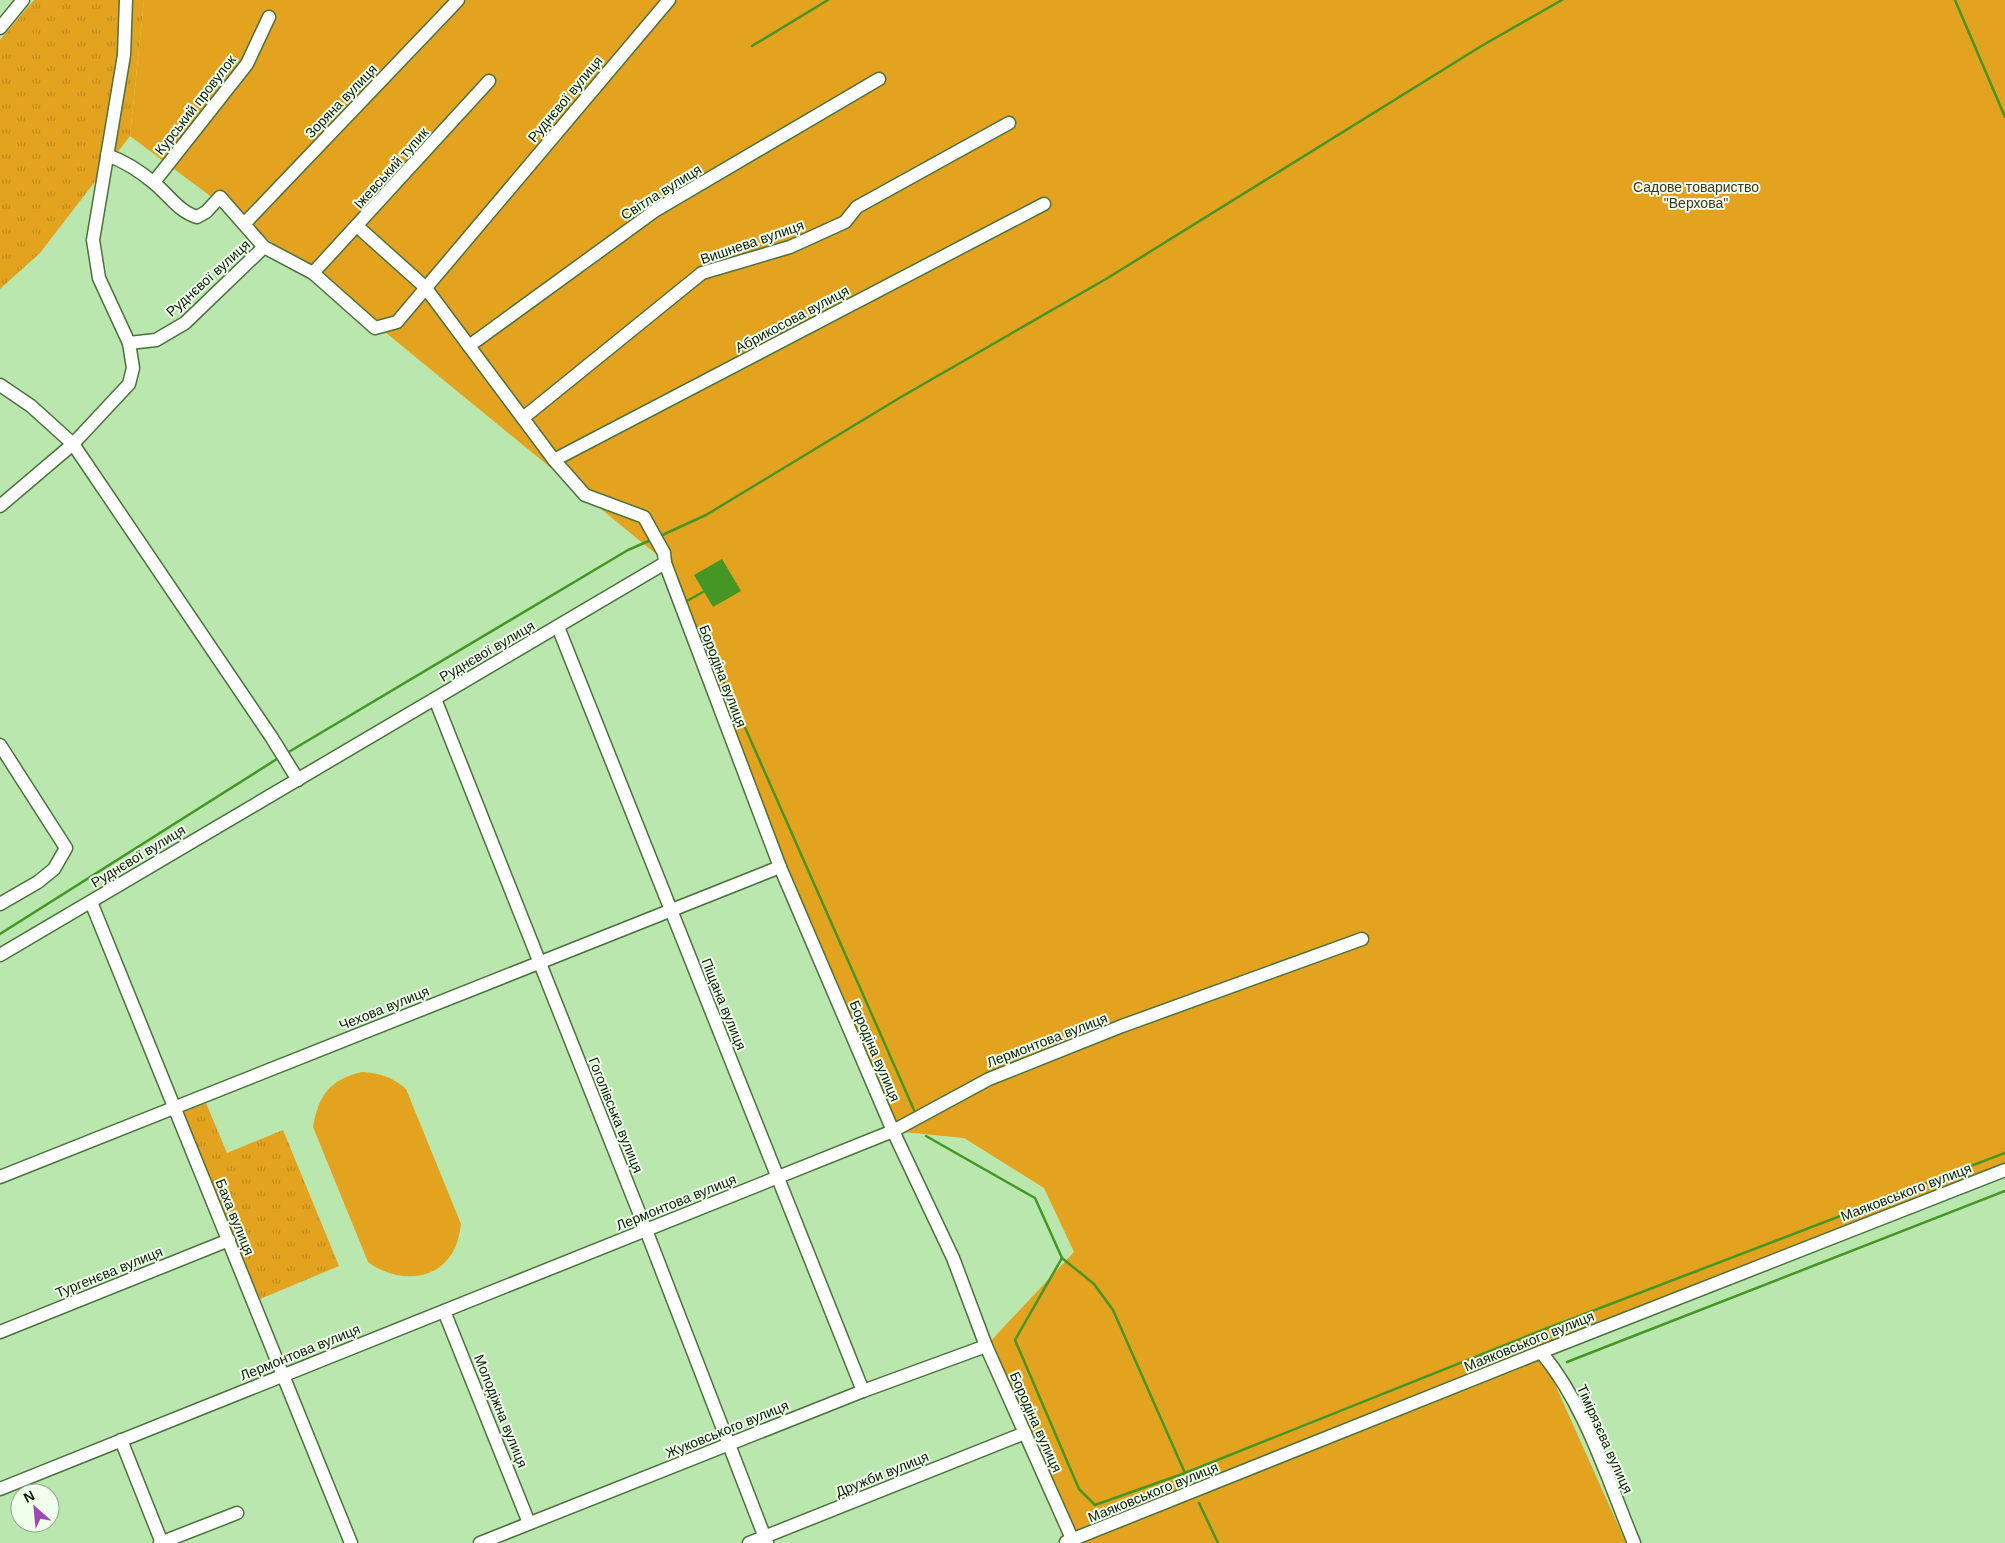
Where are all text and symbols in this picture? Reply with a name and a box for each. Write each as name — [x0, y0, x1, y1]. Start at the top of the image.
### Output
street label: Курський провулок — [151, 51, 239, 158]
street label: Руднєвої вулиця — [524, 53, 606, 145]
street label: Зоряна вулиця — [302, 61, 380, 141]
street label: Іжевський тупик — [350, 124, 432, 212]
street label: Світла вулиця — [618, 161, 704, 223]
park label: Садове товариство "Верхова" — [1633, 179, 1759, 211]
street label: Вишнева вулиця — [698, 217, 806, 267]
street label: Руднєвої вулиця — [163, 236, 253, 320]
street label: Абрикосова вулиця — [732, 282, 852, 356]
street label: Руднєвої вулиця — [437, 617, 537, 685]
street label: Бородіна вулиця — [696, 623, 750, 729]
street label: Руднєвої вулиця — [88, 822, 188, 890]
street label: Піщана вулиця — [698, 956, 750, 1052]
street label: Чехова вулиця — [337, 983, 431, 1033]
street label: Бородіна вулиця — [846, 998, 904, 1104]
street label: Лермонтова вулиця — [984, 1010, 1110, 1070]
street label: Гоголівська вулиця — [586, 1055, 646, 1175]
street label: Маяковського вулиця — [1838, 1160, 1974, 1224]
street label: Лермонтова вулиця — [614, 1171, 738, 1233]
street label: Баха вулиця — [212, 1176, 258, 1258]
street label: Тургенєва вулиця — [53, 1243, 165, 1301]
street label: Маяковського вулиця — [1462, 1308, 1596, 1374]
street label: Лермонтова вулиця — [238, 1321, 362, 1383]
street label: Молодіжна вулиця — [471, 1352, 531, 1470]
street label: Бородіна вулиця — [1007, 1369, 1065, 1475]
street label: Тімірязєва вулиця — [1574, 1382, 1636, 1496]
street label: Жуковського вулиця — [663, 1397, 791, 1461]
street label: Дружби вулиця — [833, 1448, 931, 1500]
street label: Маяковського вулиця — [1086, 1459, 1220, 1525]
north arrow — [10, 1483, 60, 1533]
text: N — [21, 1487, 37, 1506]

